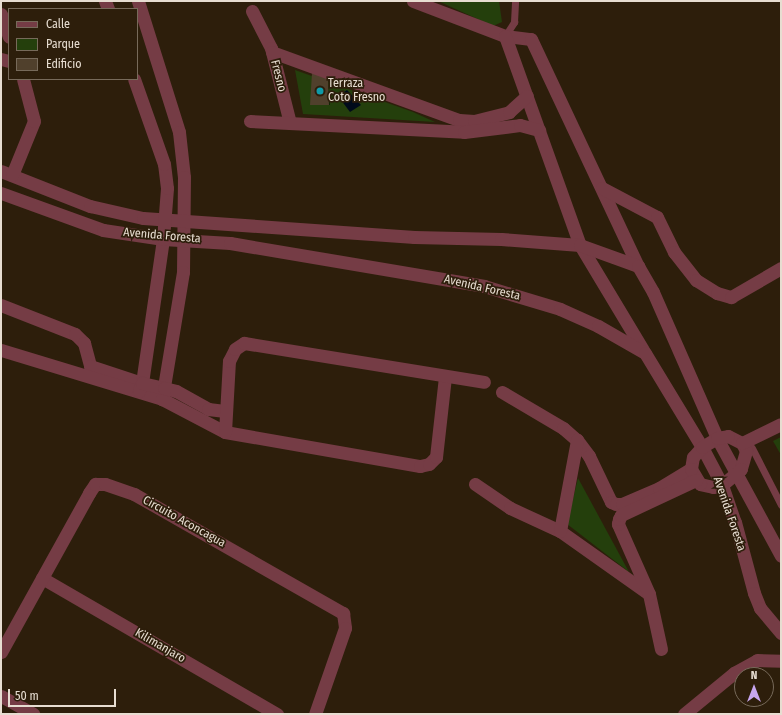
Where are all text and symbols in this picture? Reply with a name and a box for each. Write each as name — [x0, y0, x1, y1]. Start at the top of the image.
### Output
legend — [8, 8, 138, 80]
text: Calle — [46, 17, 70, 31]
text: Parque — [46, 37, 80, 51]
text: Edificio — [46, 57, 82, 71]
street label: Fresno — [267, 59, 289, 93]
place label: Terraza Coto Fresno — [328, 77, 385, 105]
marker: Terraza Coto Fresno — [315, 86, 325, 96]
street label: Avenida Foresta — [123, 225, 201, 247]
street label: Avenida Foresta — [442, 272, 522, 304]
street label: Avenida Foresta — [710, 475, 748, 553]
street label: Circuito Aconcagua — [140, 493, 228, 551]
street label: Kilimanjaro — [132, 626, 188, 666]
north arrow — [734, 667, 774, 707]
text: N — [751, 669, 757, 682]
scale bar — [10, 681, 118, 707]
text: 50 m — [15, 689, 39, 703]

